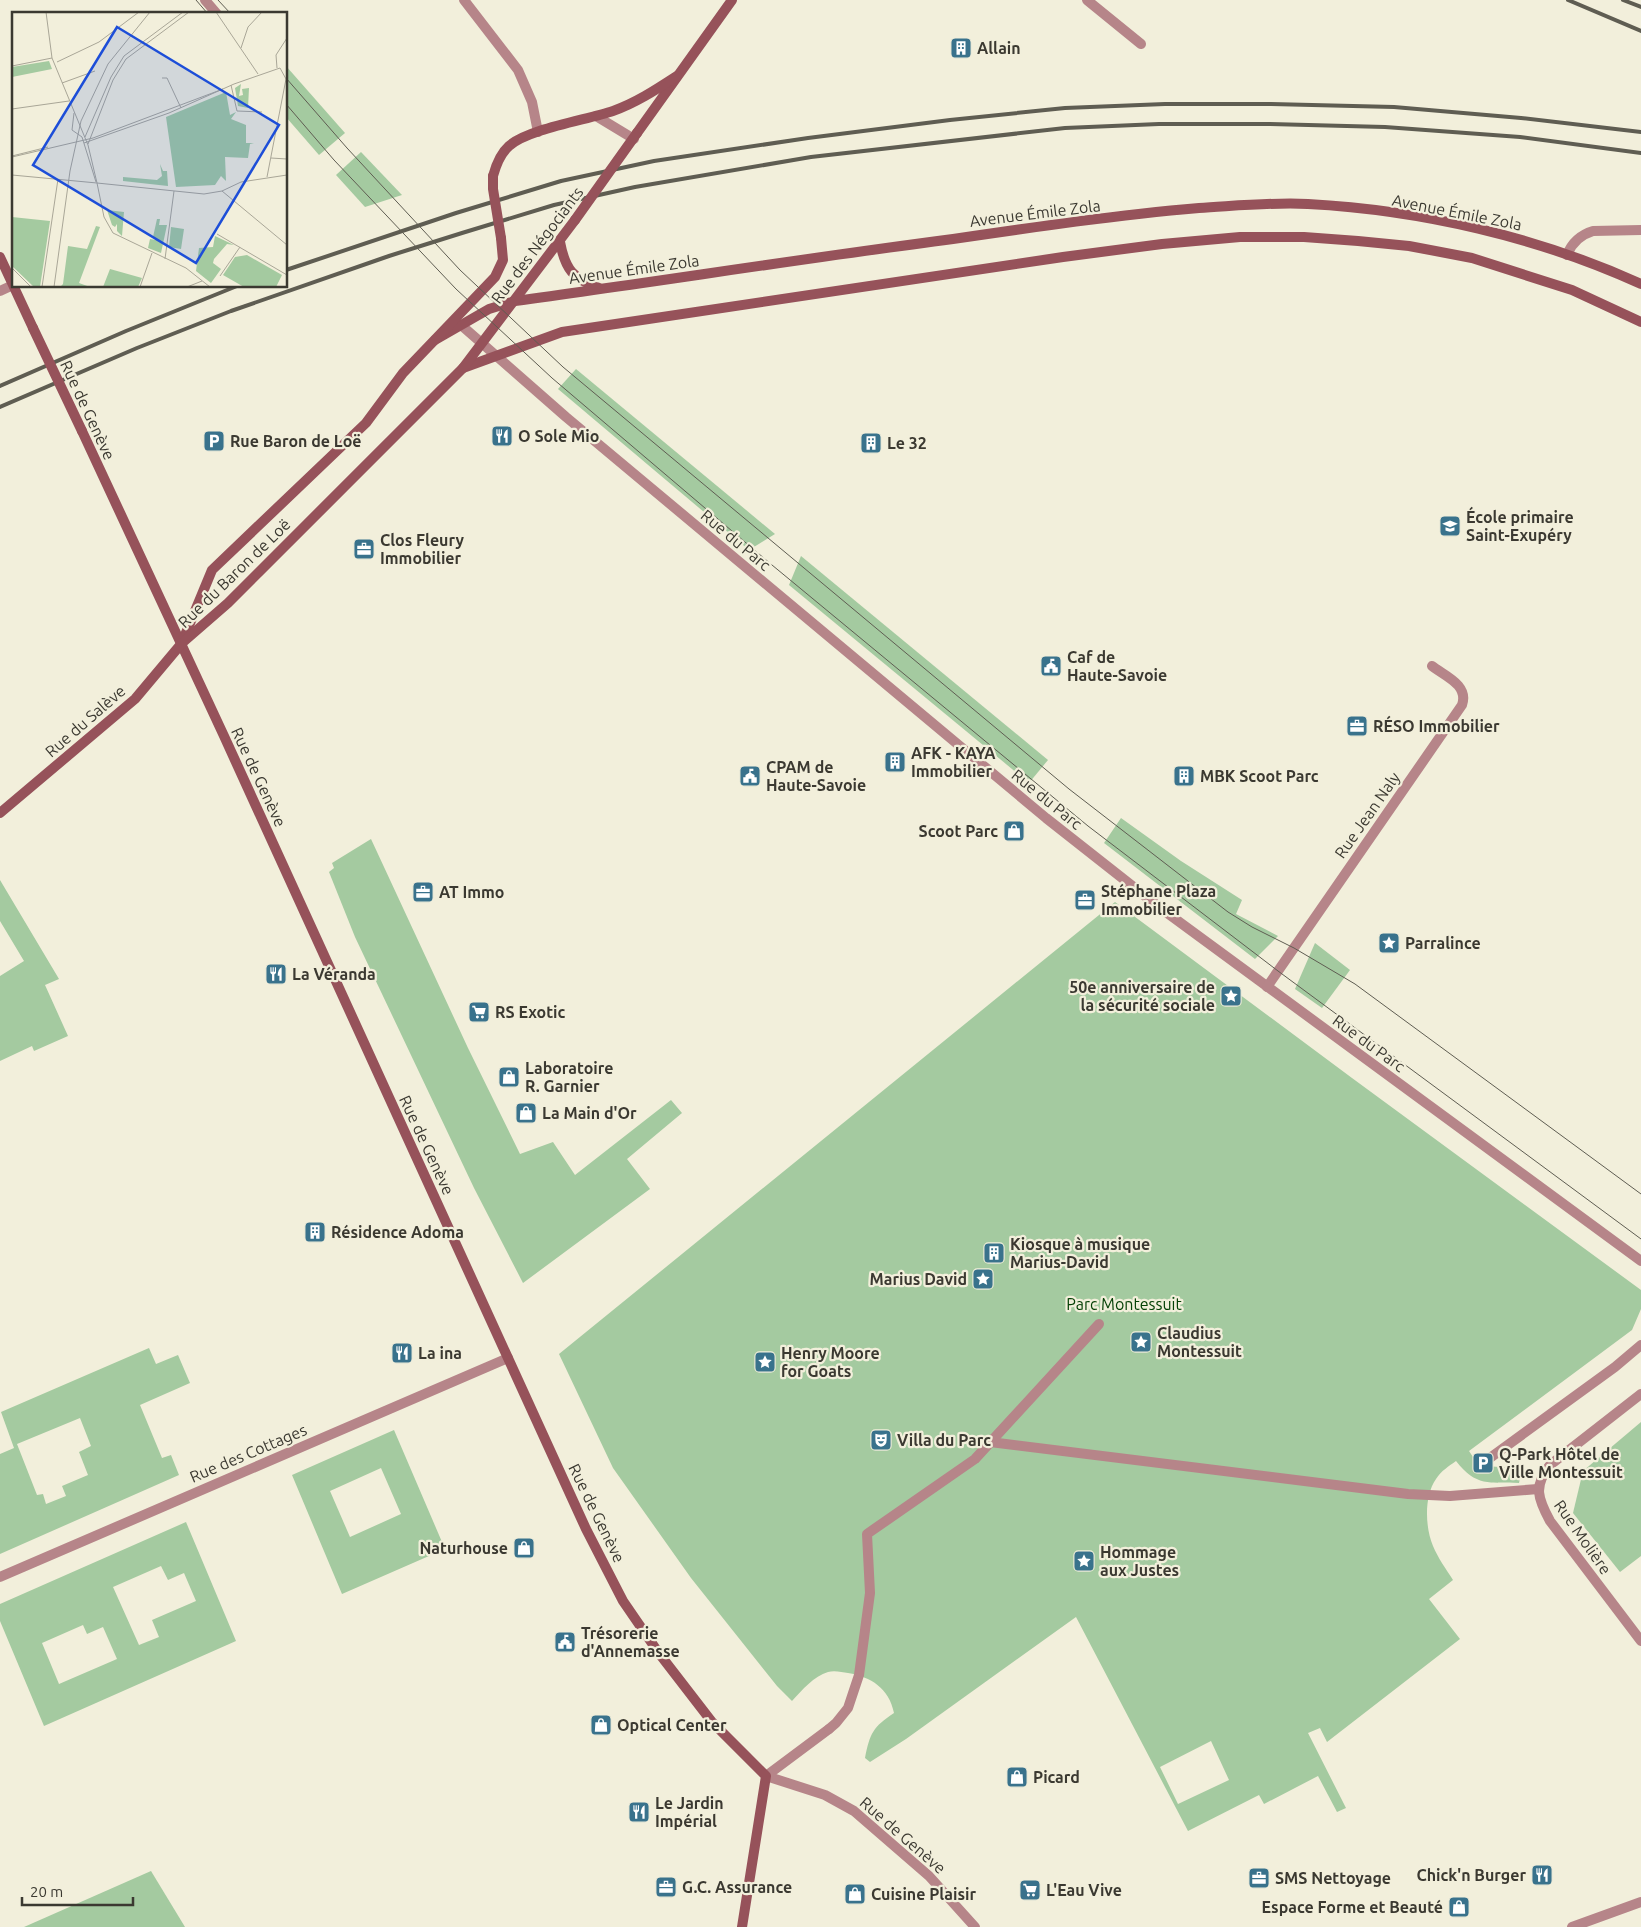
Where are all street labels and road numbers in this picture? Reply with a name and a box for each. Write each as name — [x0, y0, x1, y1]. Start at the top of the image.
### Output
street label: Rue des Négociants — [487, 183, 587, 307]
street label: Avenue Émile Zola — [1391, 189, 1524, 233]
street label: Avenue Émile Zola — [968, 194, 1101, 230]
street label: Avenue Émile Zola — [567, 249, 700, 287]
street label: Rue de Genève — [57, 357, 119, 463]
street label: Rue du Parc — [698, 506, 775, 575]
street label: Rue du Baron de Loë — [174, 515, 294, 631]
street label: Rue du Salève — [41, 681, 129, 761]
street label: Rue de Genève — [228, 724, 290, 830]
street label: Rue du Parc — [1008, 765, 1086, 833]
street label: Rue Jean Naly — [1331, 768, 1403, 861]
street label: Rue du Parc — [1329, 1011, 1409, 1076]
street label: Rue de Genève — [396, 1092, 458, 1198]
street label: Rue des Cottages — [187, 1420, 309, 1486]
street label: Rue de Genève — [565, 1461, 629, 1565]
street label: Rue Molière — [1551, 1496, 1615, 1578]
street label: Rue de Genève — [857, 1793, 949, 1877]

